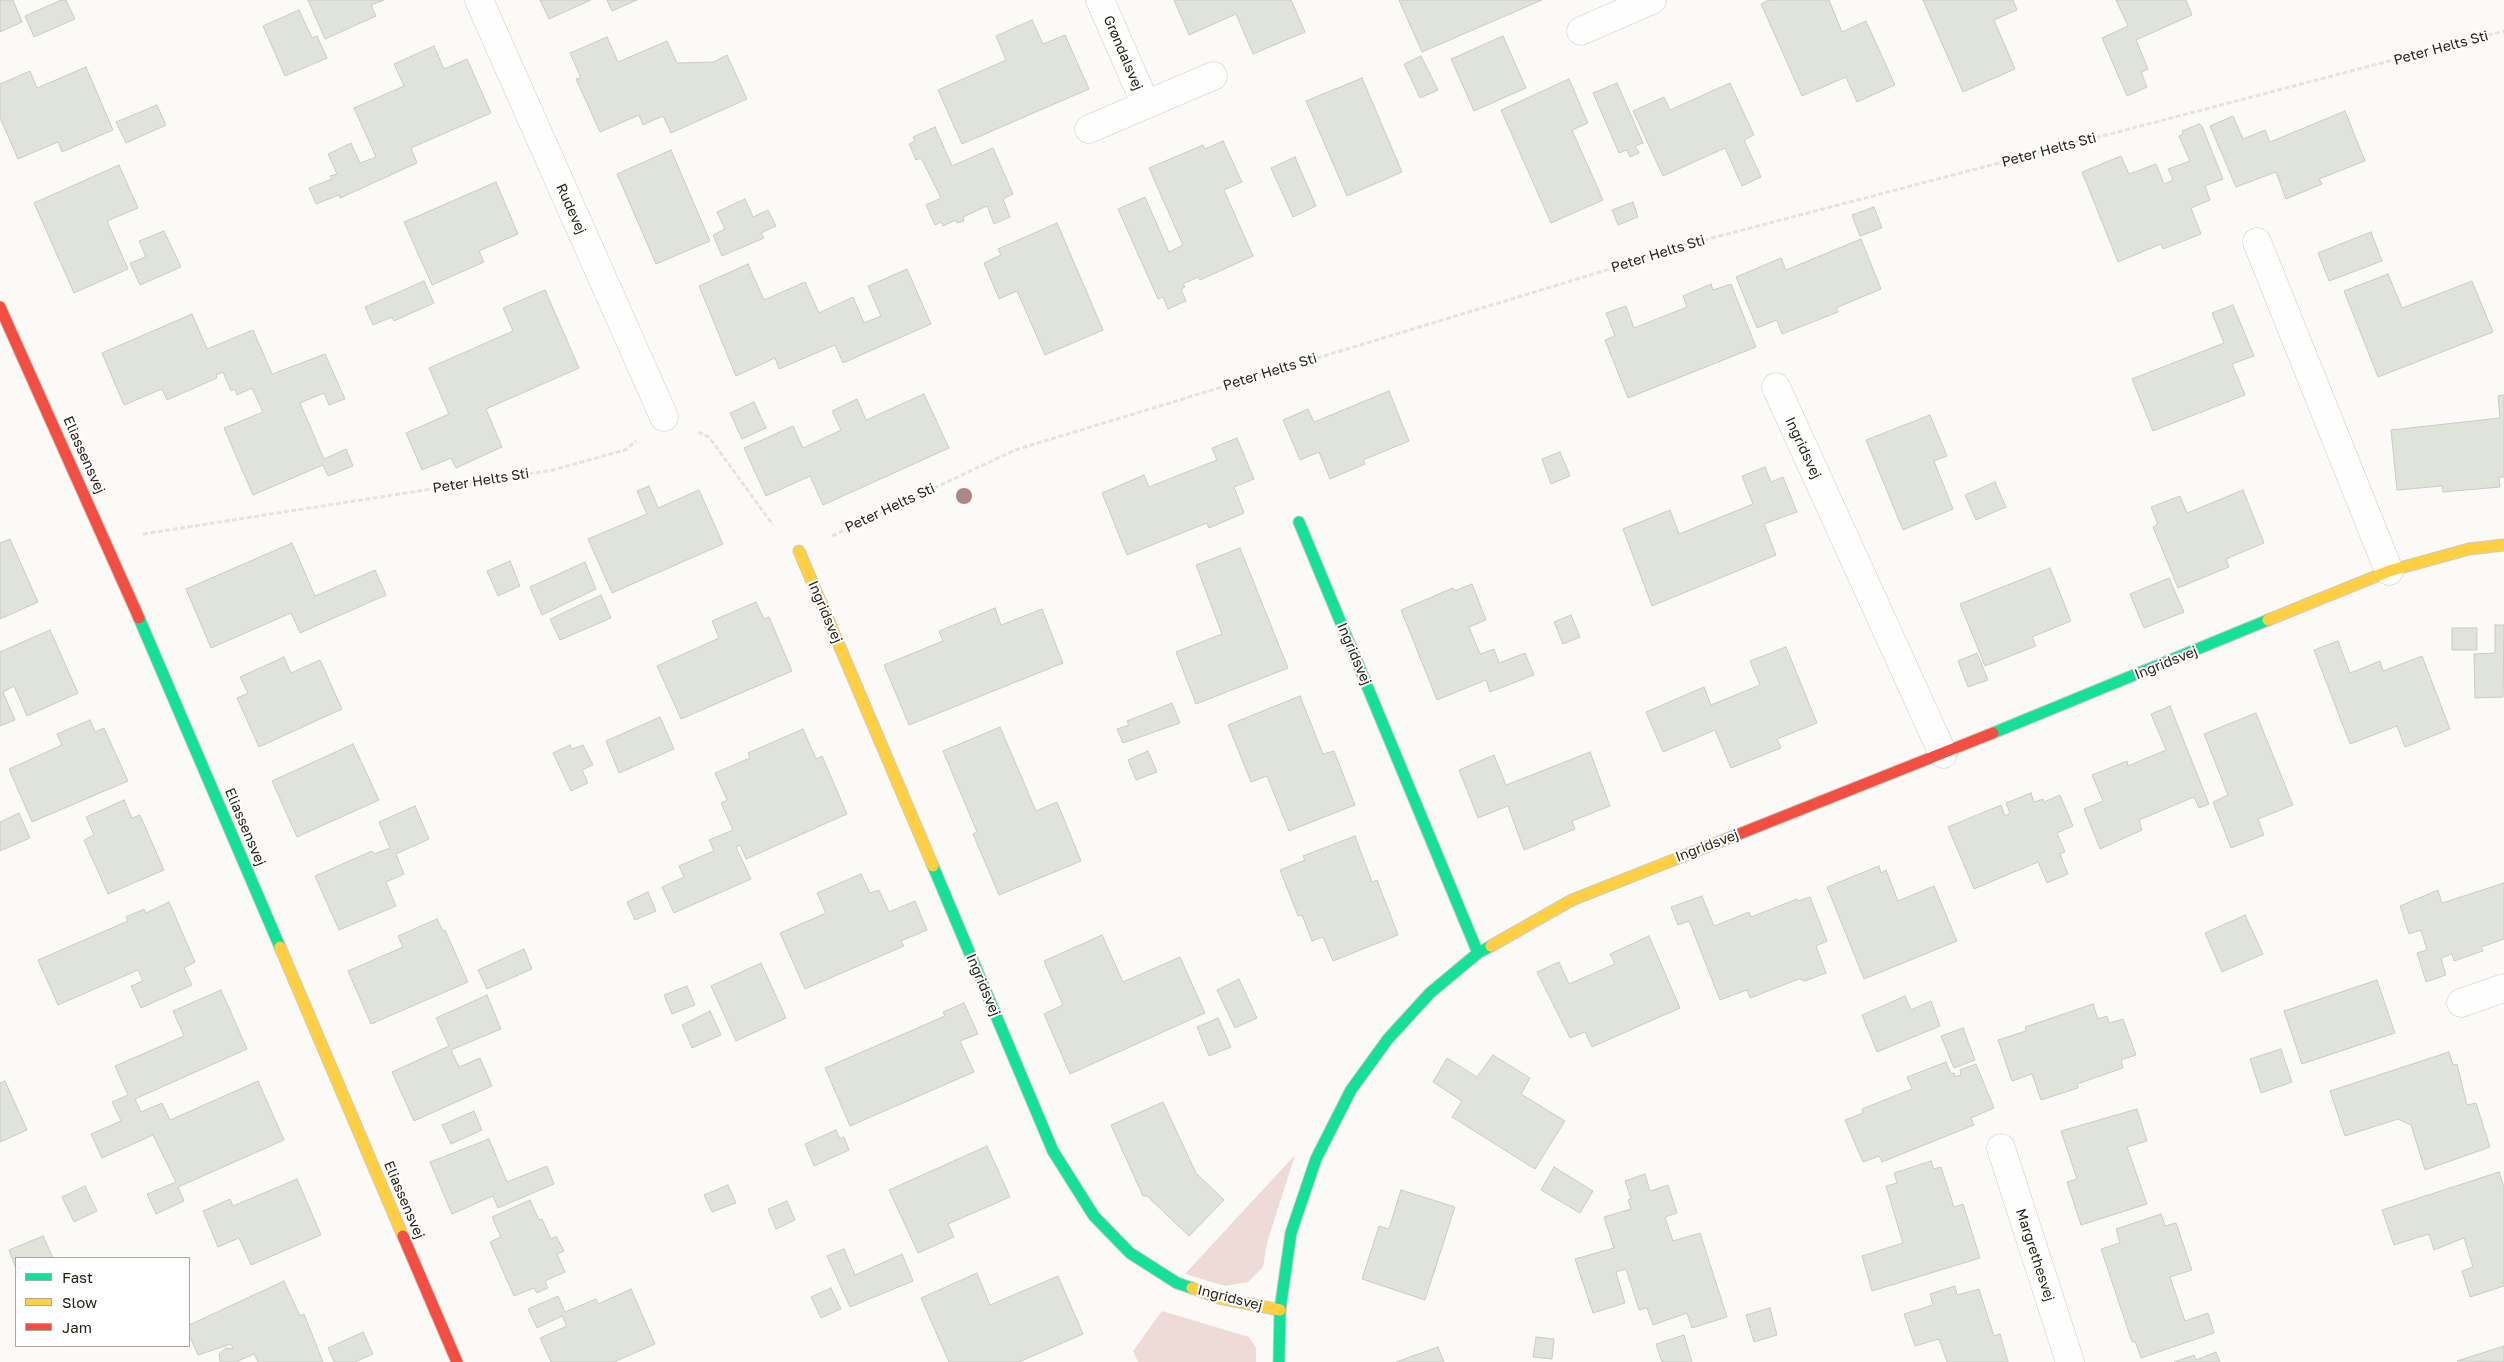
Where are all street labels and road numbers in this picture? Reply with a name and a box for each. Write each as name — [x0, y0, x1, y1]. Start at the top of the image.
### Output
street label: Grøndalsvej — [1100, 13, 1146, 93]
street label: Peter Helts Sti — [2392, 27, 2490, 69]
street label: Peter Helts Sti — [2000, 129, 2098, 171]
street label: Rudevej — [552, 181, 590, 237]
street label: Peter Helts Sti — [1609, 232, 1707, 276]
street label: Peter Helts Sti — [1221, 350, 1319, 394]
street label: Eliassensvej — [59, 414, 109, 496]
street label: Ingridsvej — [1781, 414, 1825, 482]
street label: Peter Helts Sti — [432, 465, 530, 497]
street label: Peter Helts Sti — [842, 480, 938, 536]
street label: Ingridsvej — [804, 578, 846, 646]
street label: Ingridsvej — [1333, 620, 1375, 688]
street label: Ingridsvej — [2132, 643, 2200, 683]
street label: Eliassensvej — [221, 785, 269, 869]
street label: Ingridsvej — [1673, 826, 1741, 866]
street label: Ingridsvej — [962, 951, 1004, 1019]
street label: Eliassensvej — [380, 1158, 428, 1242]
street label: Margrethesvej — [2012, 1207, 2058, 1303]
street label: Ingridsvej — [1196, 1282, 1264, 1314]

